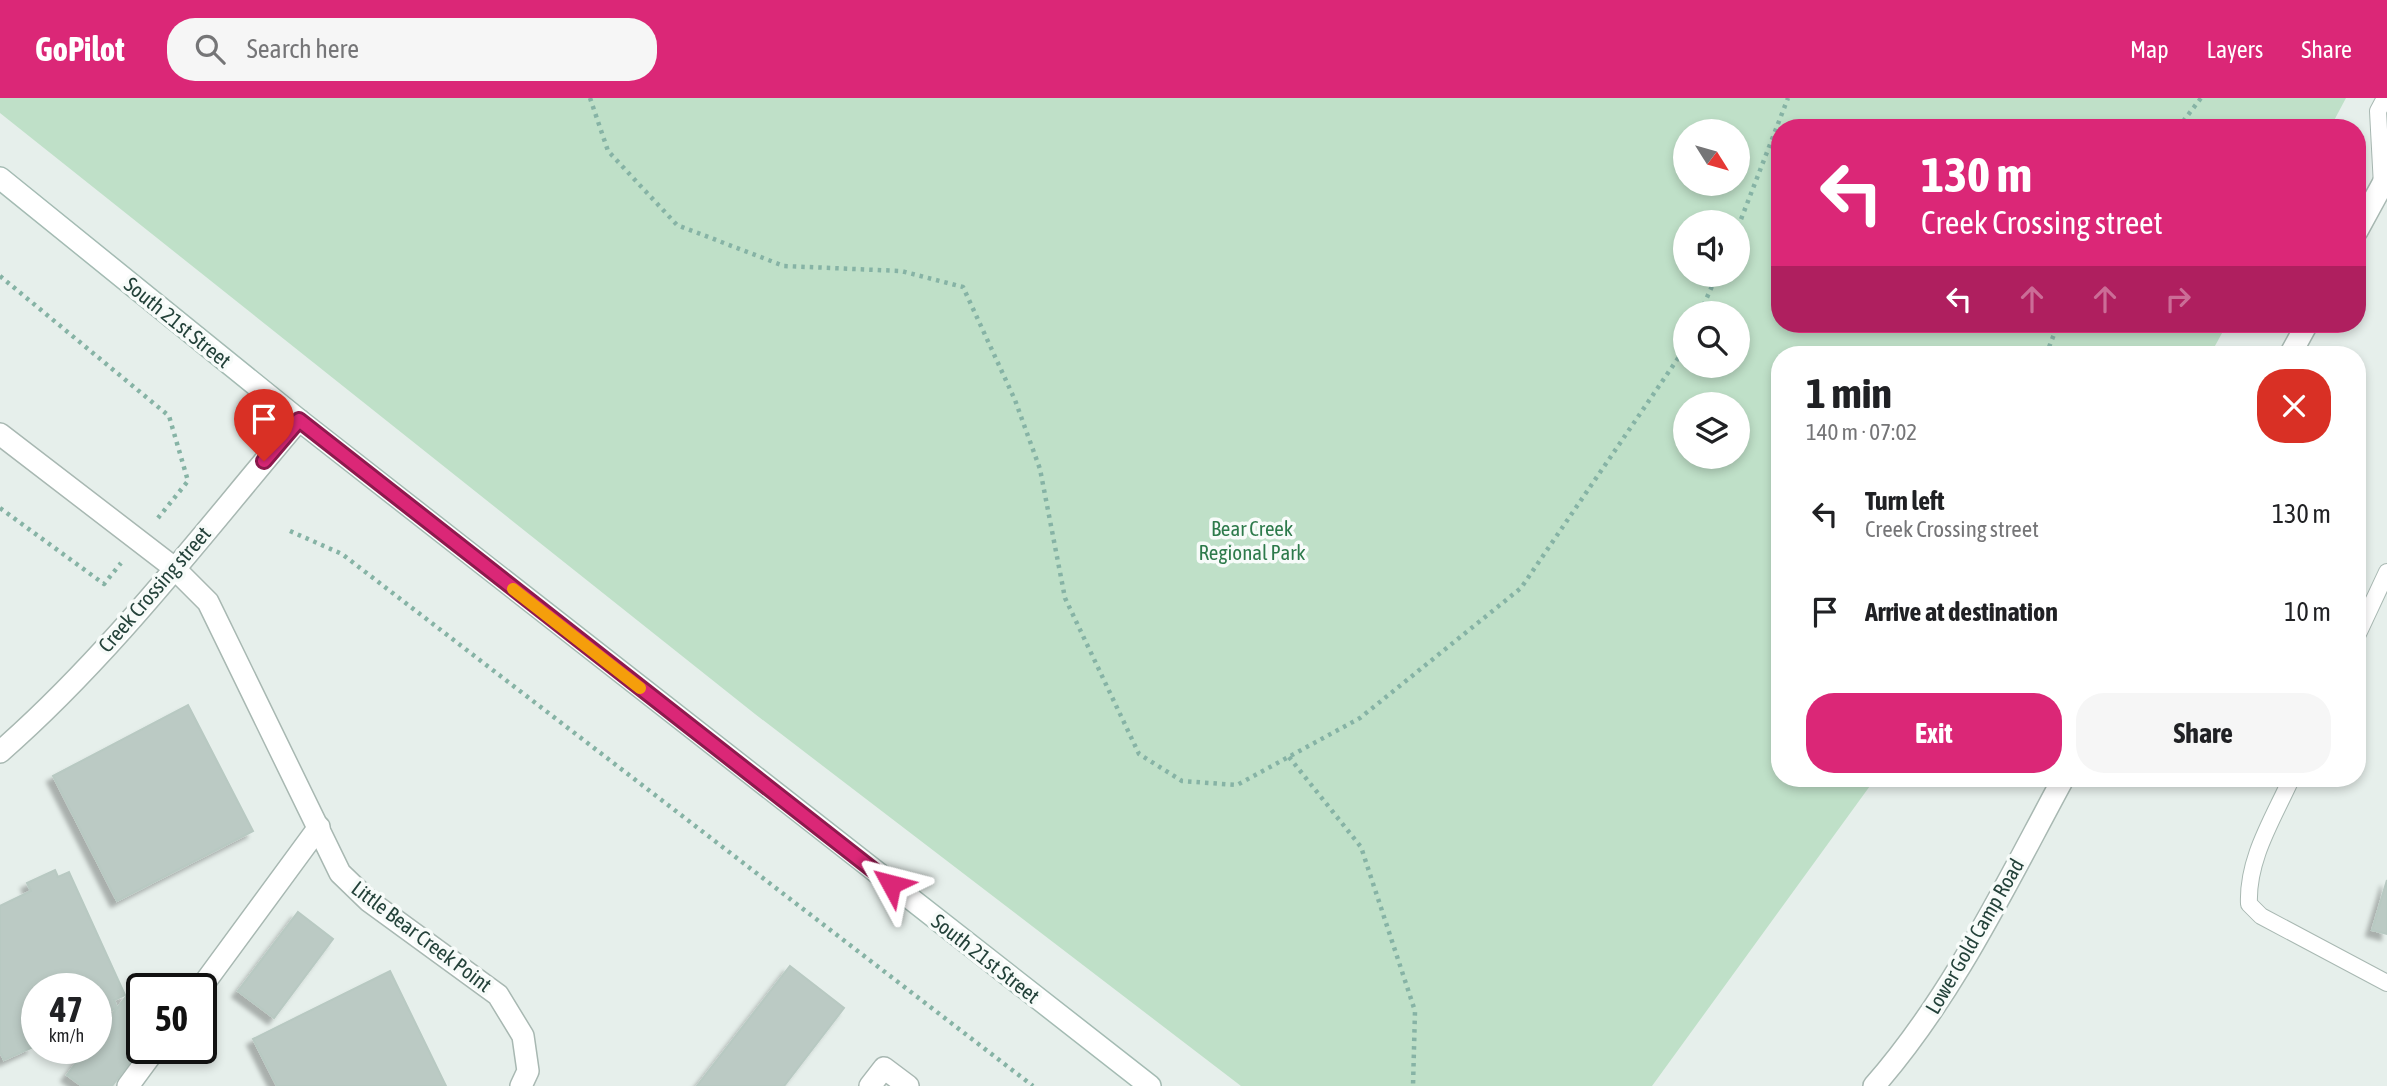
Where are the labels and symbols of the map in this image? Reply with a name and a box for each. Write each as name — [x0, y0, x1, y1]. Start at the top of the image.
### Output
north arrow — [1673, 119, 1750, 196]
street label: South 21st Street — [120, 272, 236, 372]
pin — [234, 389, 294, 461]
park label: Bear Creek Regional Park — [1198, 516, 1306, 564]
street label: Creek Crossing street — [93, 521, 215, 657]
position arrow — [854, 847, 928, 921]
street label: Lower Gold Camp Road — [1920, 854, 2028, 1018]
street label: Little Bear Creek Point — [347, 876, 497, 996]
street label: South 21st Street — [927, 908, 1045, 1008]
speed limit sign: 50 — [126, 973, 217, 1064]

